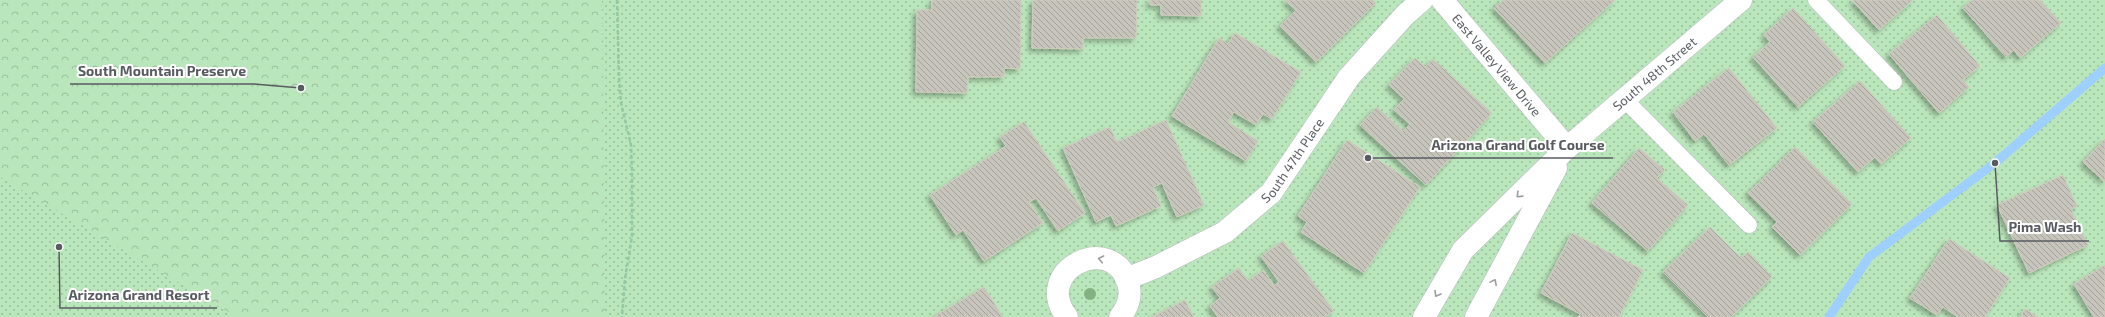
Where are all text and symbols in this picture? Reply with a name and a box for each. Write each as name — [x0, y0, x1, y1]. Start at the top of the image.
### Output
street label: East Valley View Drive — [1449, 10, 1545, 120]
street label: South 48th Street — [1609, 33, 1700, 114]
callout: South Mountain Preserve — [70, 58, 254, 84]
text: South Mountain Preserve — [78, 62, 246, 79]
street label: South 47th Place — [1258, 115, 1327, 206]
callout: Arizona Grand Golf Course — [1424, 132, 1613, 158]
text: Arizona Grand Golf Course — [1431, 136, 1605, 153]
one-way arrow — [1516, 190, 1524, 198]
callout: Pima Wash — [2000, 215, 2089, 241]
text: Pima Wash — [2008, 218, 2082, 235]
one-way arrow — [1098, 256, 1105, 264]
one-way arrow — [1489, 279, 1497, 287]
callout: Arizona Grand Resort — [60, 282, 217, 308]
text: Arizona Grand Resort — [68, 286, 210, 303]
one-way arrow — [1435, 290, 1442, 297]

